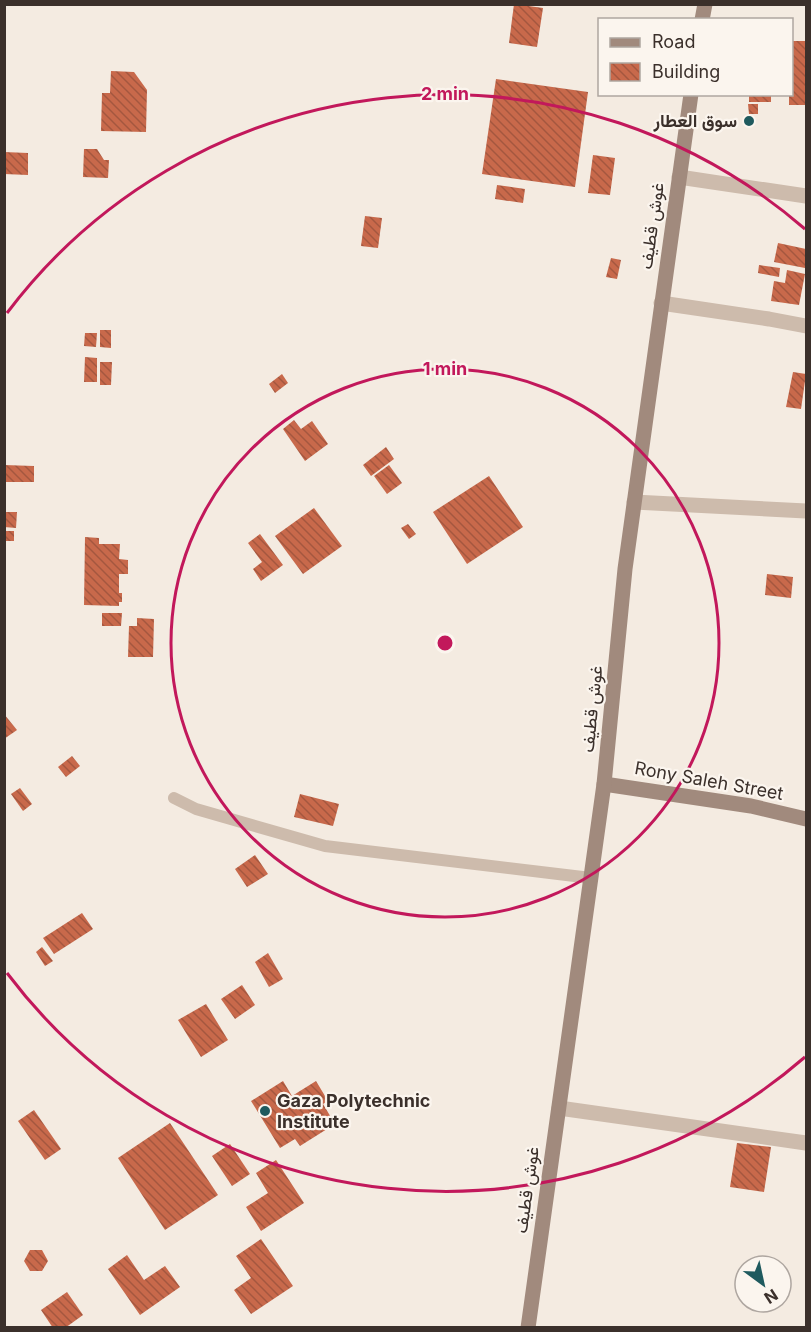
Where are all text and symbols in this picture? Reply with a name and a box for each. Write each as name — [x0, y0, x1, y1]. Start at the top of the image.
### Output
legend — [598, 18, 793, 96]
text: Road — [652, 31, 695, 52]
text: Building — [652, 61, 720, 82]
text: 2 min — [421, 83, 469, 104]
place label: سوق العطار — [652, 110, 737, 132]
marker: سوق العطار — [742, 114, 756, 128]
street label: غوش قطيف — [635, 181, 669, 271]
text: 1 min — [423, 358, 467, 379]
centre of rings — [435, 633, 455, 653]
street label: غوش قطيف — [576, 664, 608, 754]
street label: Rony Saleh Street — [633, 757, 785, 804]
place label: Gaza Polytechnic Institute — [277, 1090, 430, 1132]
marker: Gaza Polytechnic Institute — [258, 1104, 272, 1118]
street label: غوش قطيف — [510, 1145, 544, 1235]
north arrow — [733, 1254, 793, 1314]
text: N — [761, 1285, 782, 1308]

